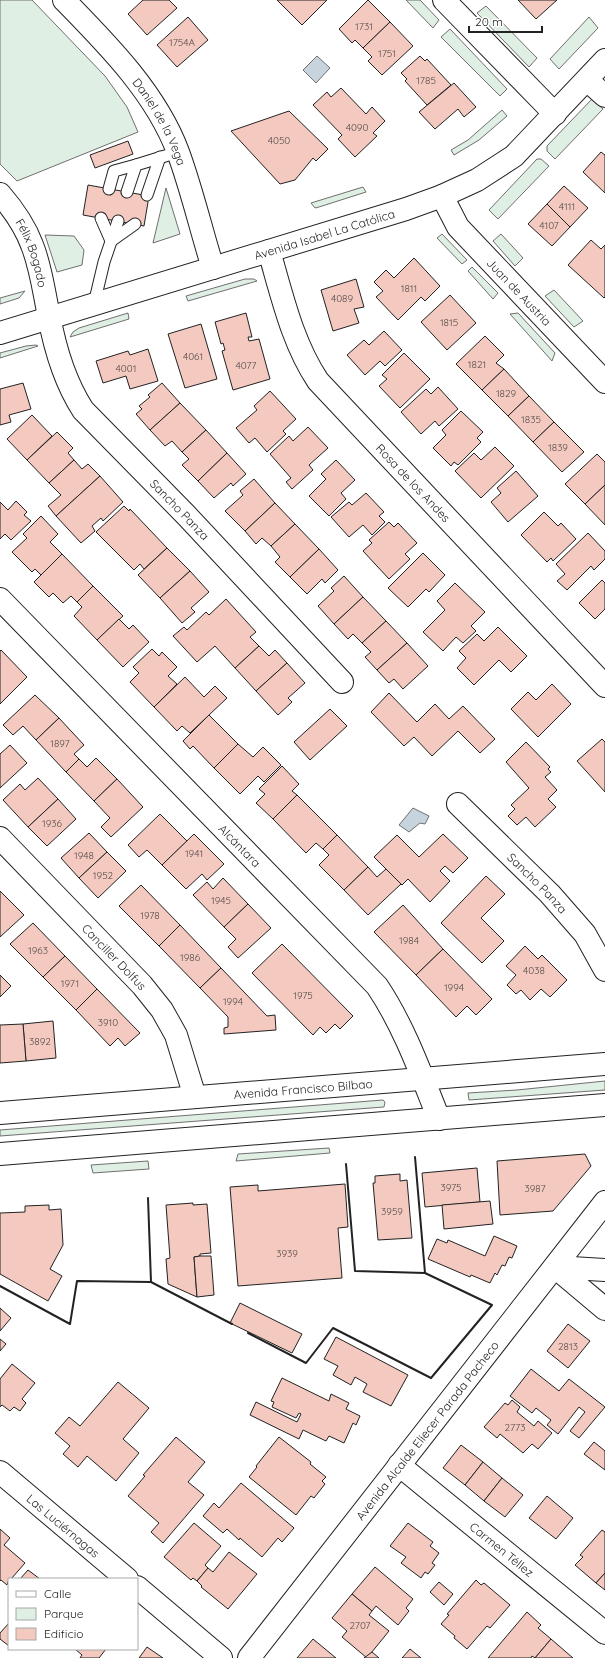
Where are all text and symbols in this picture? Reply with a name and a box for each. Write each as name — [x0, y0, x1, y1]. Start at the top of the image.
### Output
scale bar — [469, 8, 542, 34]
text: 20 m — [475, 14, 503, 29]
house number: 1731 — [355, 20, 373, 33]
house number: 1754A — [169, 36, 196, 49]
house number: 1751 — [378, 47, 396, 60]
house number: 1785 — [416, 74, 436, 87]
street label: Daniel de la Vega — [130, 75, 190, 167]
house number: 4090 — [346, 121, 368, 134]
house number: 4050 — [268, 134, 290, 147]
house number: 4111 — [559, 200, 575, 213]
street label: Avenida Isabel La Católica — [252, 205, 396, 263]
street label: Félix Bogado — [13, 216, 51, 289]
house number: 4107 — [539, 219, 559, 232]
street label: Juan de Austria — [484, 255, 555, 328]
house number: 1811 — [401, 282, 417, 295]
house number: 4089 — [331, 292, 354, 305]
house number: 1815 — [440, 316, 458, 329]
house number: 4061 — [183, 350, 203, 363]
house number: 1821 — [468, 358, 486, 371]
house number: 4077 — [236, 359, 256, 372]
house number: 4001 — [116, 362, 136, 375]
house number: 1829 — [496, 387, 517, 400]
house number: 1835 — [521, 413, 541, 426]
street label: Rosa de los Andes — [373, 440, 454, 525]
house number: 1839 — [548, 441, 568, 454]
street label: Sancho Panza — [147, 476, 213, 543]
house number: 1897 — [50, 737, 70, 750]
house number: 1936 — [42, 817, 63, 830]
street label: Alcántara — [216, 821, 264, 870]
house number: 1941 — [185, 847, 203, 860]
house number: 1948 — [74, 849, 94, 862]
street label: Sancho Panza — [505, 849, 571, 916]
house number: 1952 — [93, 869, 114, 882]
house number: 1945 — [211, 894, 231, 907]
house number: 1978 — [140, 909, 160, 922]
street label: Canciller Dolfus — [79, 920, 150, 993]
house number: 1984 — [399, 934, 419, 947]
house number: 1963 — [28, 944, 48, 957]
house number: 1986 — [180, 951, 201, 964]
house number: 4038 — [523, 964, 545, 977]
house number: 1971 — [61, 977, 79, 990]
house number: 1994 — [444, 981, 464, 994]
house number: 1975 — [293, 989, 313, 1002]
house number: 1994 — [223, 995, 243, 1008]
house number: 3910 — [98, 1016, 118, 1029]
house number: 3892 — [29, 1035, 51, 1048]
street label: Avenida Francisco Bilbao — [233, 1075, 373, 1102]
house number: 3975 — [440, 1181, 462, 1194]
house number: 3987 — [524, 1182, 546, 1195]
house number: 3959 — [381, 1205, 403, 1218]
house number: 3939 — [276, 1247, 298, 1260]
street label: Avenida Alcalde Eliecer Parada Pacheco — [352, 1338, 501, 1523]
house number: 2813 — [558, 1340, 578, 1353]
house number: 2773 — [505, 1421, 525, 1434]
street label: Las Luciérnagas — [24, 1491, 103, 1561]
street label: Carmen Téllez — [467, 1519, 537, 1580]
legend — [8, 1578, 138, 1650]
text: Calle — [44, 1586, 72, 1601]
text: Parque — [44, 1606, 84, 1621]
house number: 2707 — [349, 1619, 371, 1632]
text: Edificio — [44, 1626, 84, 1641]

